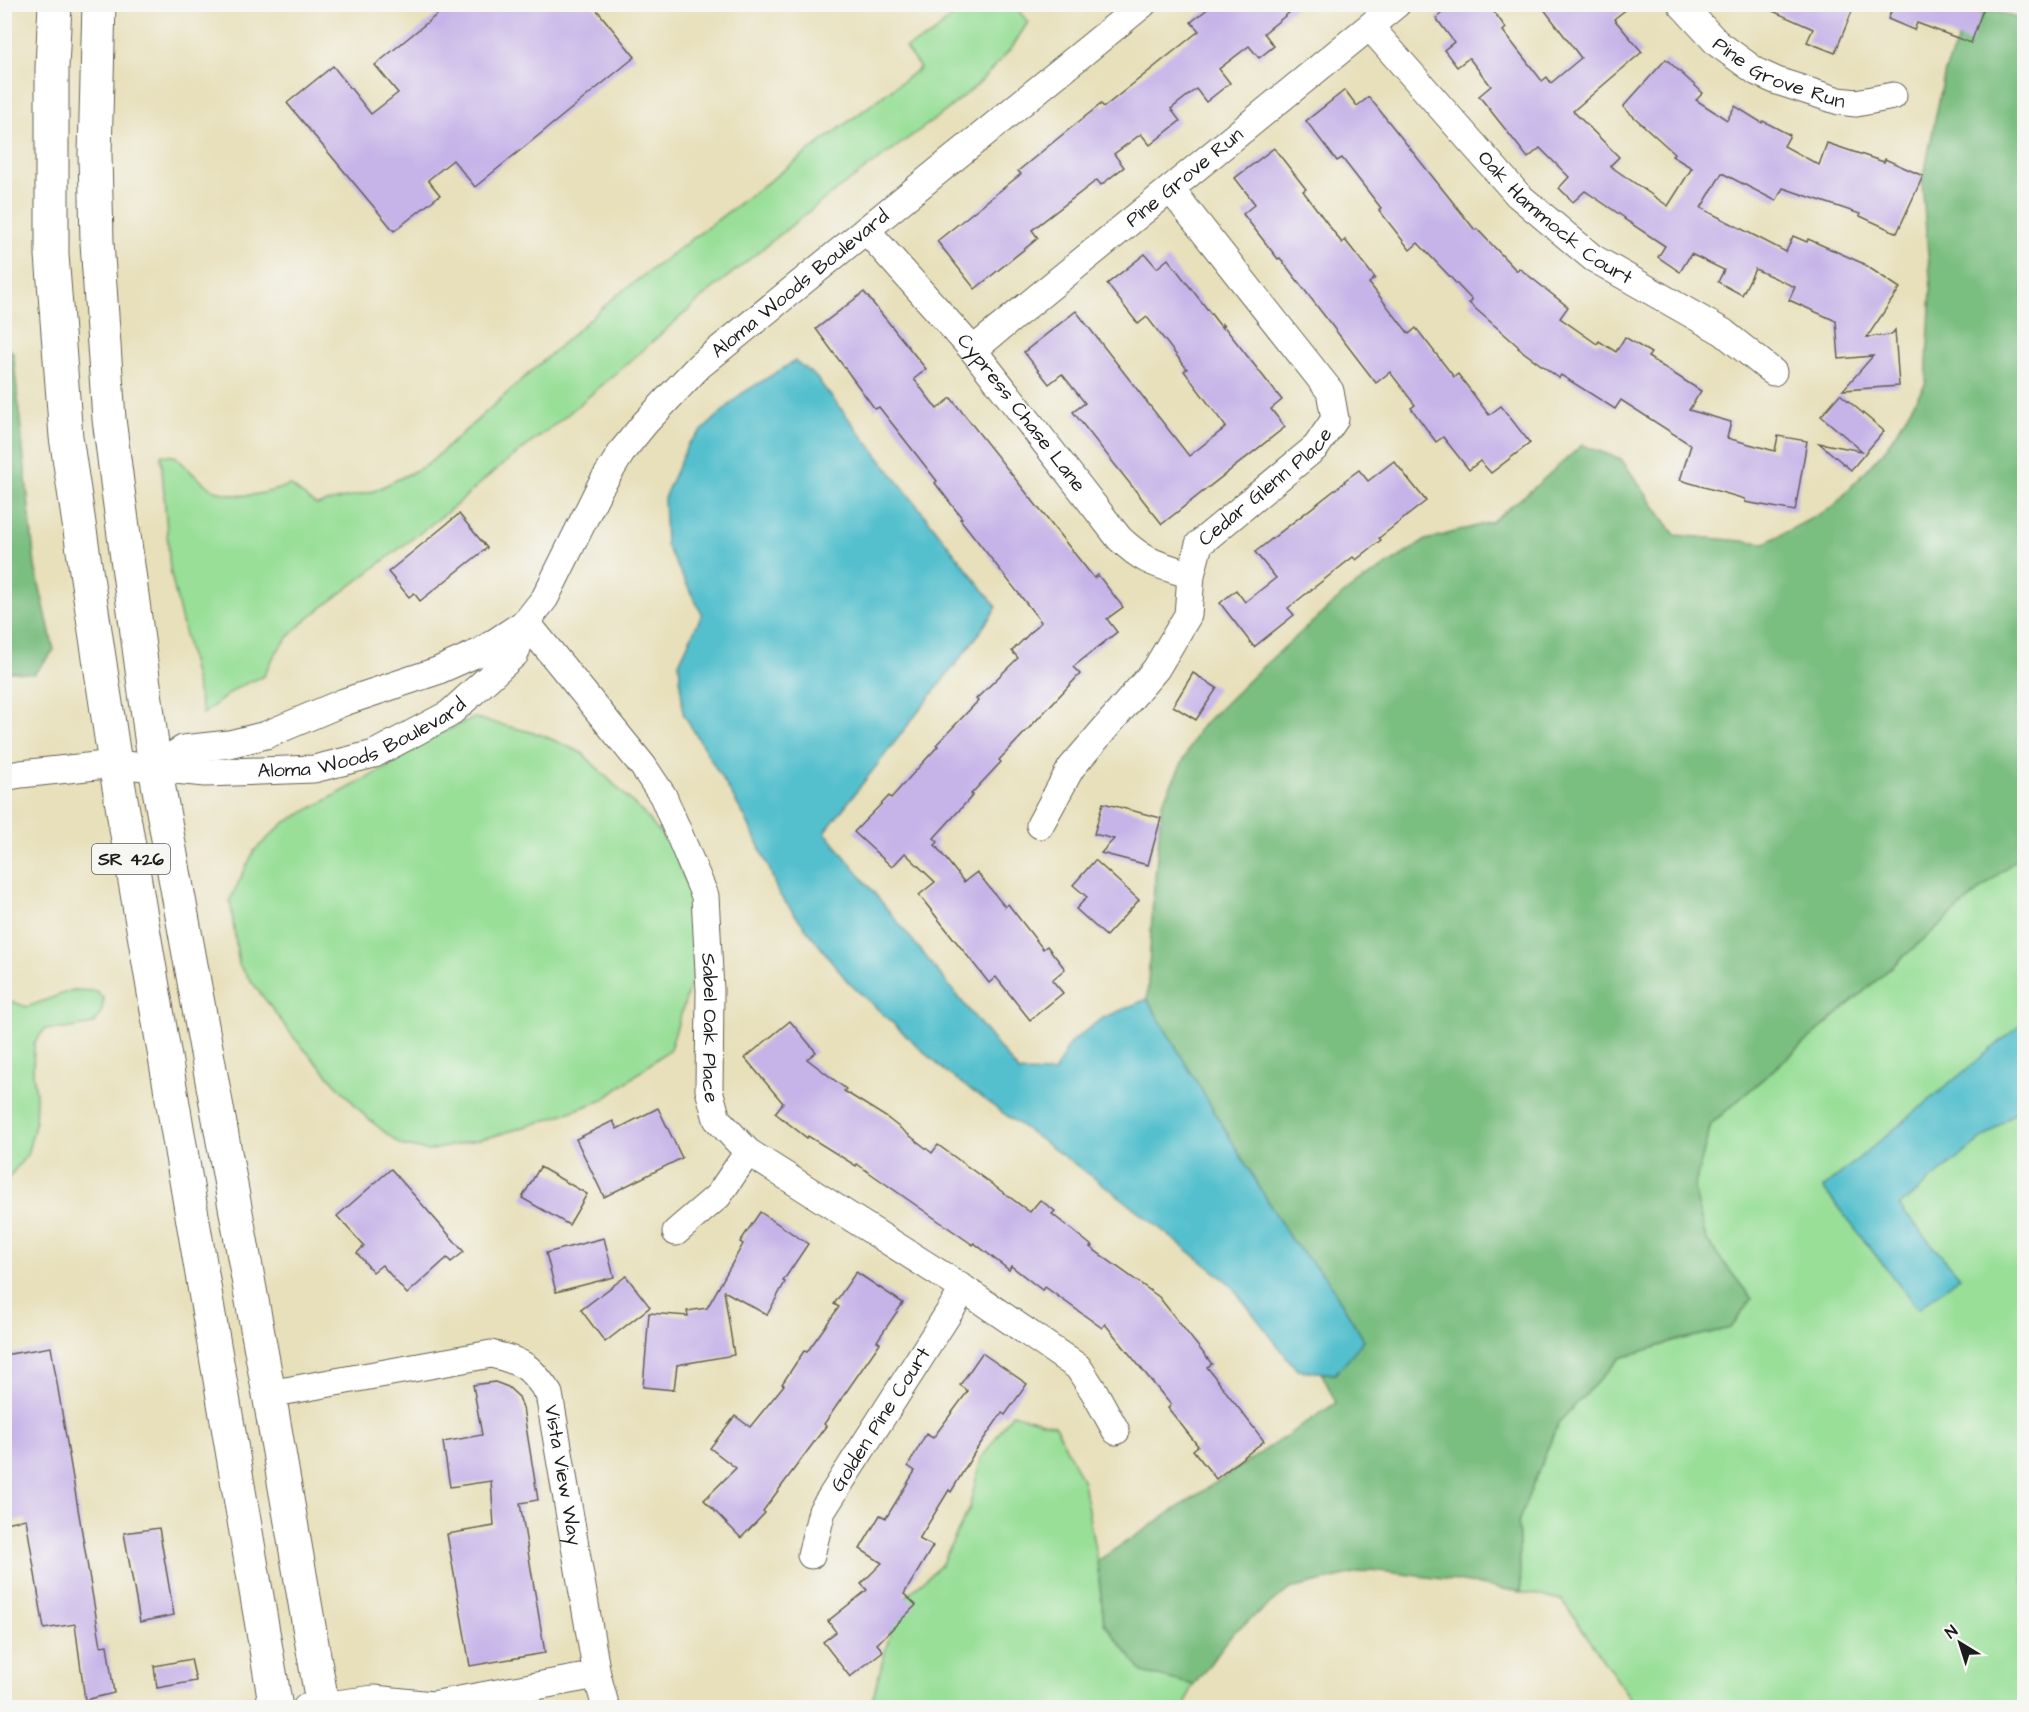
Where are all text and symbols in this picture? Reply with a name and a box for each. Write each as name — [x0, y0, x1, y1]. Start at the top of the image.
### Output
street label: Pine Grove Run — [1707, 30, 1846, 116]
street label: Pine Grove Run — [1120, 121, 1249, 234]
street label: Oak Hammock Court — [1471, 144, 1638, 292]
street label: Aloma Woods Boulevard — [705, 203, 895, 365]
street label: Cypress Chase Lane — [951, 327, 1092, 498]
street label: Cedar Glenn Place — [1192, 422, 1339, 553]
street label: Aloma Woods Boulevard — [257, 691, 472, 785]
road number: SR 426 — [92, 844, 170, 874]
street label: Sabel Oak Place — [694, 952, 726, 1106]
street label: Golden Pine Court — [824, 1342, 937, 1497]
street label: Vista View Way — [537, 1402, 589, 1548]
north arrow — [1930, 1613, 1990, 1673]
text: N — [1941, 1620, 1962, 1644]

